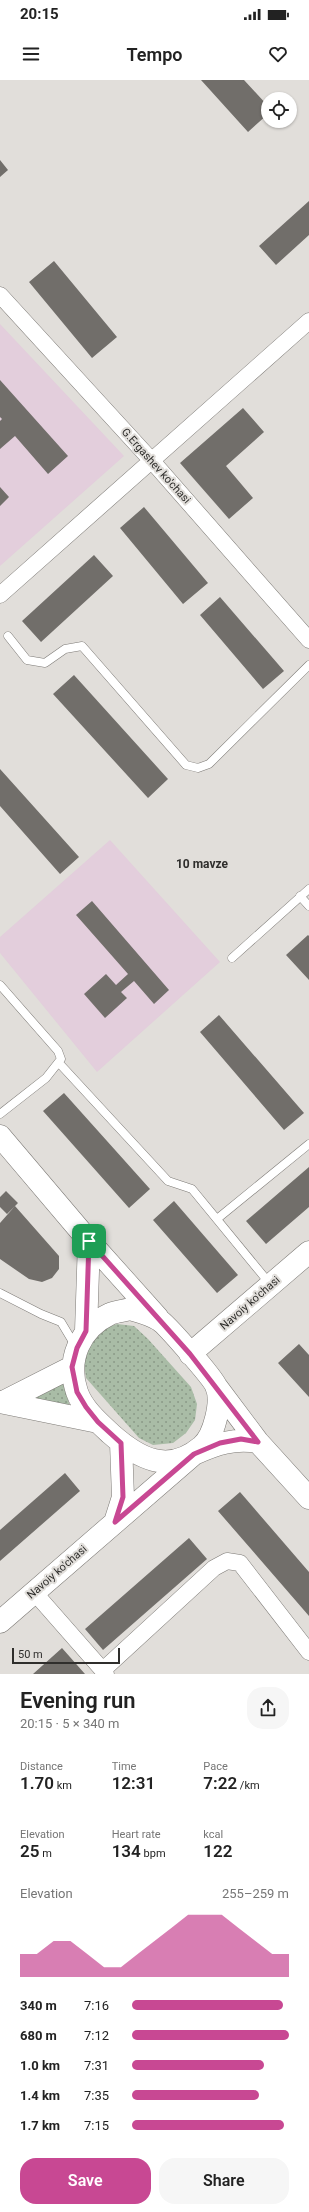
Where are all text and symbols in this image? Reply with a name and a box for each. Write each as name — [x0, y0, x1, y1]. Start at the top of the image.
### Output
text: 20:15 — [20, 5, 59, 23]
icon: menu — [20, 43, 42, 65]
icon: heart — [267, 43, 289, 65]
text: Tempo — [127, 44, 182, 65]
map controls — [261, 92, 297, 128]
button: locate — [261, 92, 297, 128]
street label: G.Ergashev ko'chasi — [119, 426, 193, 506]
district label: 10 mavze — [176, 857, 229, 871]
pin — [72, 1224, 106, 1258]
icon: arrive — [78, 1230, 100, 1252]
street label: Navoiy ko'chasi — [218, 1274, 282, 1332]
street label: Navoiy ko'chasi — [25, 1543, 89, 1601]
scale bar — [12, 1646, 120, 1665]
text: 50 m — [18, 1648, 43, 1661]
button: share — [247, 1687, 289, 1729]
text: Evening run — [20, 1688, 136, 1713]
text: 20:15 · 5 × 340 m — [20, 1716, 119, 1731]
text: Distance — [20, 1760, 63, 1773]
text: Time — [112, 1760, 136, 1773]
text: Pace — [203, 1760, 228, 1773]
text: 1.70 — [20, 1773, 54, 1793]
text: 12:31 — [112, 1773, 155, 1793]
text: 7:22 — [203, 1773, 237, 1793]
text: km — [54, 1779, 72, 1792]
text: /km — [237, 1779, 260, 1792]
text: Elevation — [20, 1828, 65, 1841]
text: Heart rate — [112, 1828, 161, 1841]
text: kcal — [203, 1828, 223, 1841]
text: 25 — [20, 1841, 39, 1861]
text: 134 — [112, 1841, 141, 1861]
text: 122 — [203, 1841, 232, 1861]
text: m — [39, 1847, 52, 1860]
text: bpm — [141, 1847, 166, 1860]
text: Elevation — [20, 1886, 73, 1901]
text: 255–259 m — [222, 1886, 289, 1901]
text: 340 m — [20, 1998, 57, 2013]
text: 7:16 — [84, 1998, 109, 2013]
text: 680 m — [20, 2028, 57, 2043]
text: 7:12 — [84, 2028, 109, 2043]
text: 1.0 km — [20, 2058, 60, 2073]
text: 7:31 — [84, 2058, 109, 2073]
text: 1.4 km — [20, 2088, 60, 2103]
text: 7:35 — [84, 2088, 109, 2103]
text: 1.7 km — [20, 2118, 60, 2133]
text: 7:15 — [84, 2118, 109, 2133]
button: Save — [20, 2158, 151, 2204]
button: Share — [159, 2158, 289, 2204]

